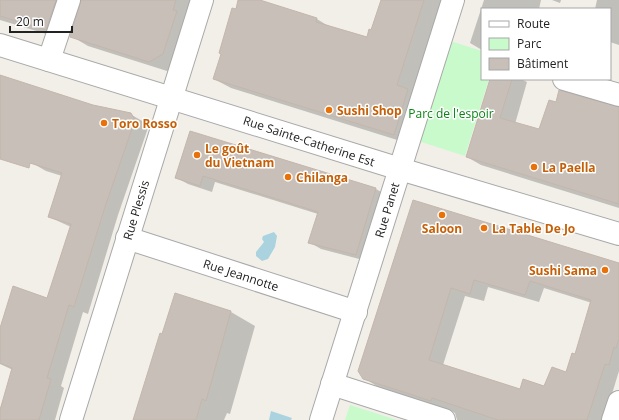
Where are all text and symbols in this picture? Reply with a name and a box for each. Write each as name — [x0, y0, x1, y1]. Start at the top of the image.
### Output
scale bar — [10, 8, 72, 34]
legend — [481, 8, 611, 80]
text: 20 m — [16, 13, 44, 30]
text: Route — [517, 15, 550, 32]
text: Parc — [517, 35, 542, 52]
text: Bâtiment — [517, 55, 568, 72]
place label: Sushi Shop — [337, 102, 402, 119]
marker: Sushi Shop — [324, 105, 334, 115]
park label: Parc de l'espoir — [408, 105, 494, 122]
street label: Rue Sainte-Catherine Est — [241, 112, 377, 170]
place label: Toro Rosso — [112, 115, 177, 132]
marker: Toro Rosso — [99, 118, 109, 128]
place label: Le goût du Vietnam — [205, 140, 274, 171]
marker: Le goût du Vietnam — [192, 150, 202, 160]
place label: La Paella — [542, 159, 596, 176]
marker: La Paella — [529, 162, 539, 172]
place label: Chilanga — [296, 169, 348, 186]
marker: Chilanga — [283, 172, 293, 182]
street label: Rue Plessis — [119, 178, 153, 242]
street label: Rue Panet — [371, 180, 403, 240]
marker: Saloon — [437, 210, 447, 220]
place label: Saloon — [422, 220, 462, 237]
place label: La Table De Jo — [492, 220, 575, 237]
marker: La Table De Jo — [479, 223, 489, 233]
street label: Rue Jeannotte — [201, 255, 281, 295]
place label: Sushi Sama — [529, 262, 597, 279]
marker: Sushi Sama — [600, 265, 610, 275]

